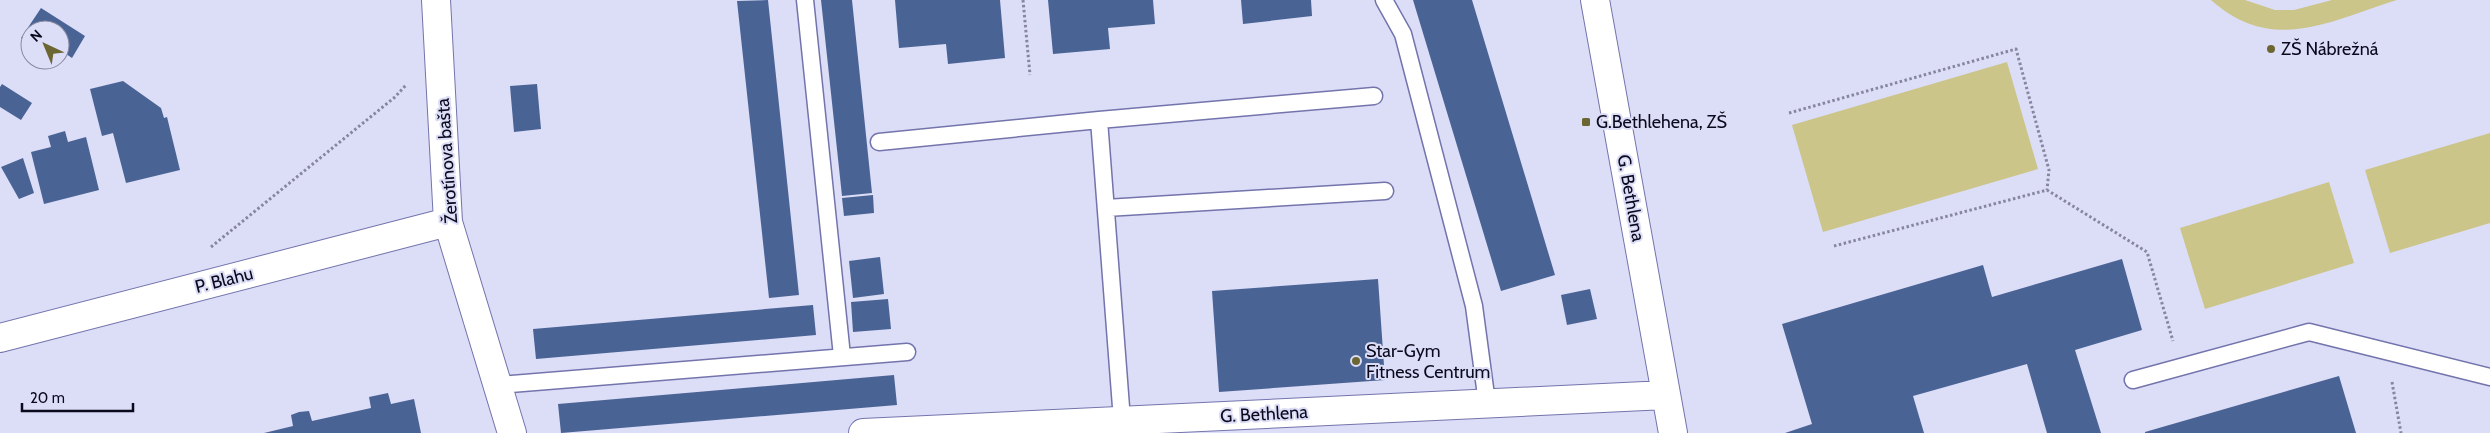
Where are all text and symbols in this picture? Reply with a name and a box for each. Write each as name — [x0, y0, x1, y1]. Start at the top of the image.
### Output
north arrow — [20, 20, 70, 70]
text: N — [26, 26, 46, 46]
place label: ZŠ Nábrežná — [2281, 38, 2379, 60]
marker: ZŠ Nábrežná — [2265, 43, 2277, 55]
street label: Žerotínova bašta — [431, 97, 462, 225]
place label: G.Bethlehena, ZŠ — [1596, 111, 1727, 133]
marker: G.Bethlehena, ZŠ — [1580, 116, 1592, 128]
street label: G. Bethlena — [1613, 153, 1650, 243]
street label: P. Blahu — [193, 262, 255, 298]
place label: Star-Gym Fitness Centrum — [1366, 340, 1490, 383]
marker: Star-Gym Fitness Centrum — [1350, 355, 1362, 367]
scale bar — [22, 380, 134, 412]
text: 20 m — [30, 389, 65, 407]
street label: G. Bethlena — [1220, 401, 1309, 427]

